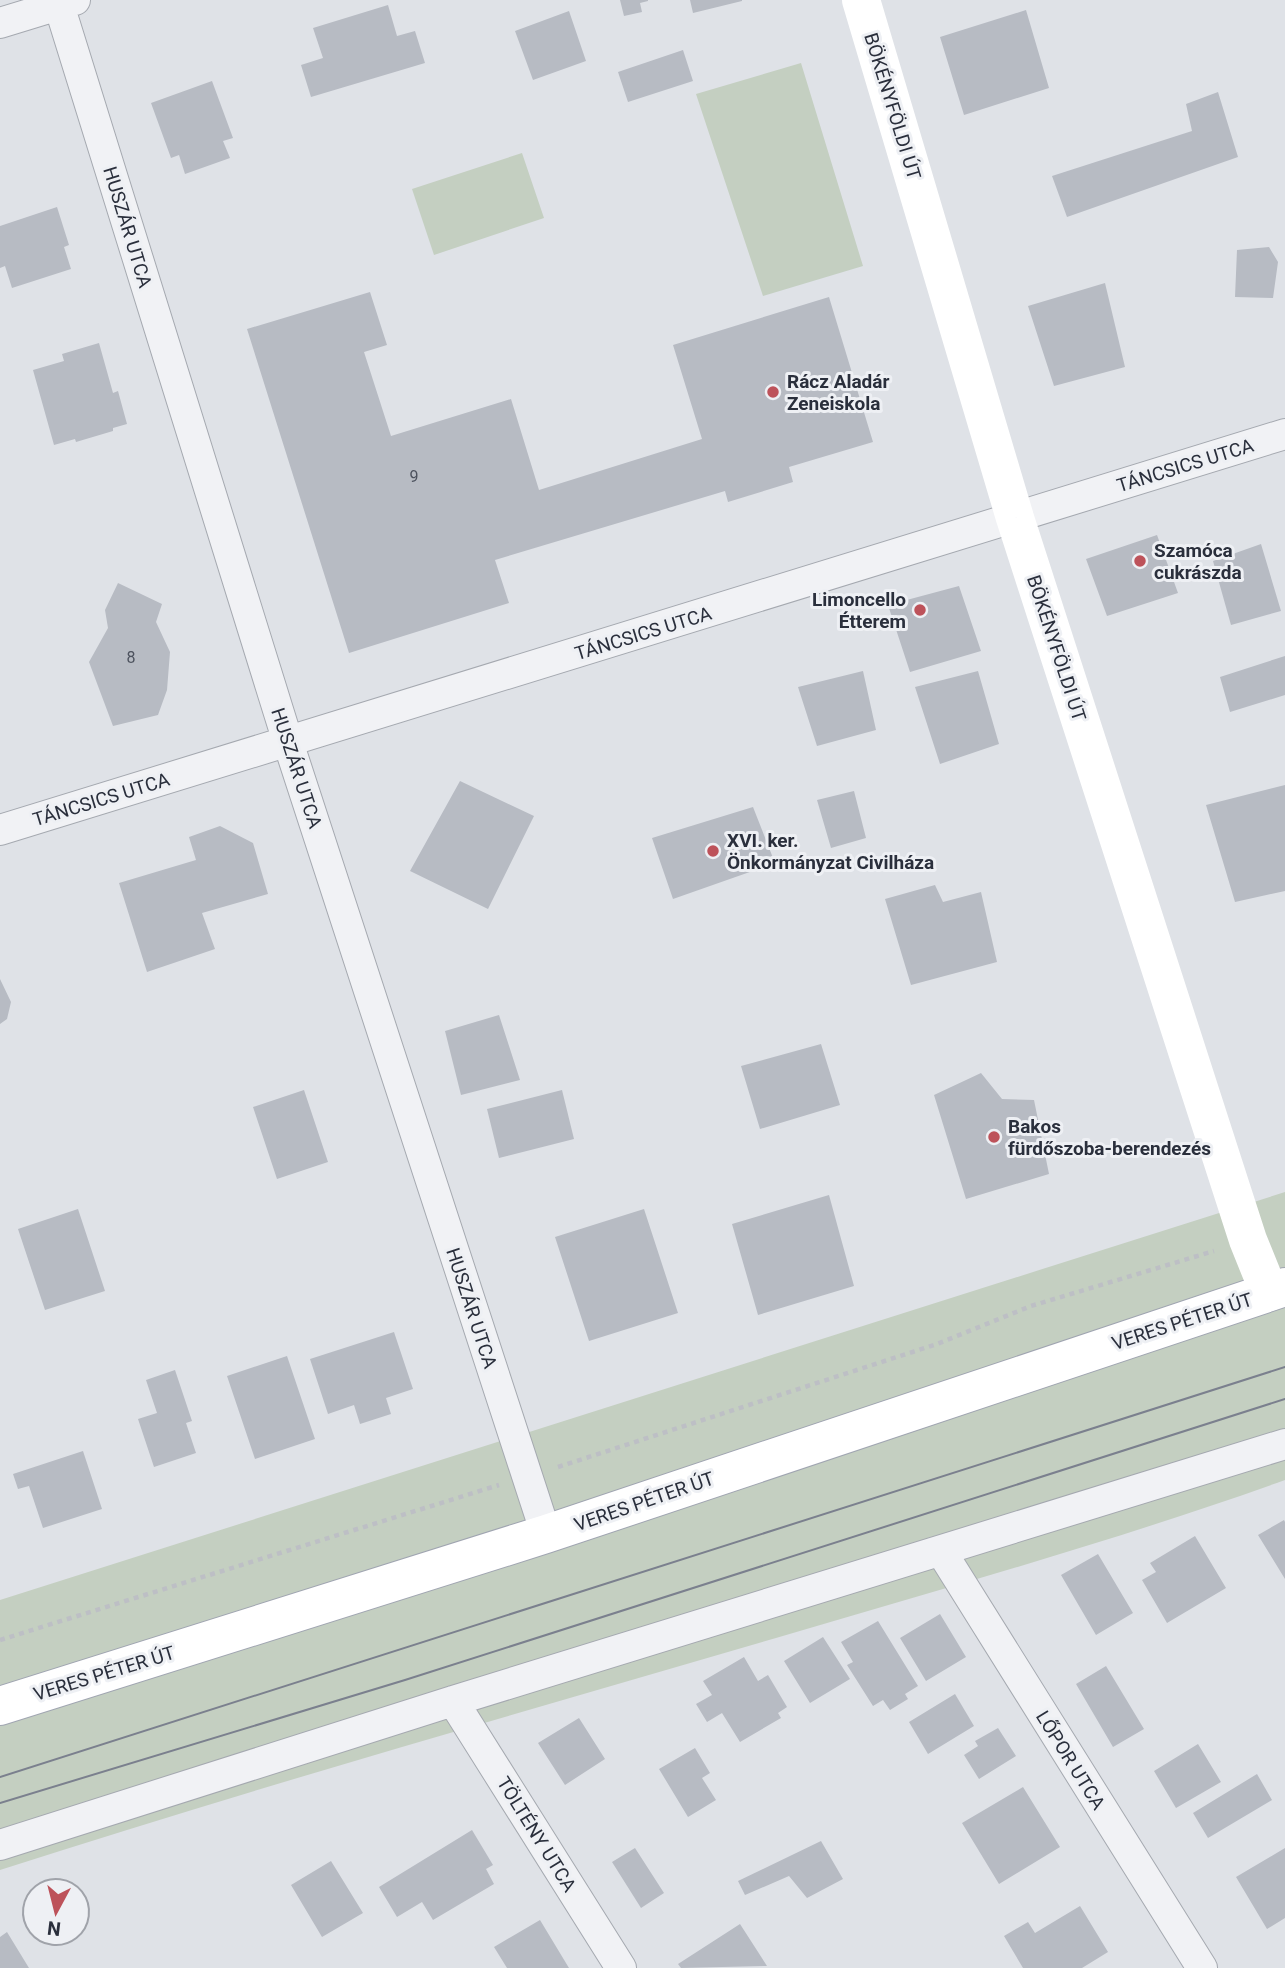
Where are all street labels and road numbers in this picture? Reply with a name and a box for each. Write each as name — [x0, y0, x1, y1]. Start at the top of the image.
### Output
street label: BÖKÉNYFÖLDI ÚT — [859, 30, 926, 182]
street label: HUSZÁR UTCA — [98, 164, 157, 291]
street label: TÁNCSICS UTCA — [1114, 434, 1257, 497]
street label: BÖKÉNYFÖLDI ÚT — [1022, 572, 1091, 724]
street label: TÁNCSICS UTCA — [572, 602, 715, 665]
street label: HUSZÁR UTCA — [266, 705, 327, 832]
street label: TÁNCSICS UTCA — [30, 768, 173, 831]
street label: HUSZÁR UTCA — [441, 1245, 502, 1372]
street label: VERES PÉTER ÚT — [1109, 1288, 1255, 1355]
street label: VERES PÉTER ÚT — [571, 1467, 717, 1536]
street label: VERES PÉTER ÚT — [31, 1641, 178, 1706]
street label: LŐPOR UTCA — [1031, 1707, 1110, 1815]
street label: TÖLTÉNY UTCA — [492, 1772, 582, 1897]

